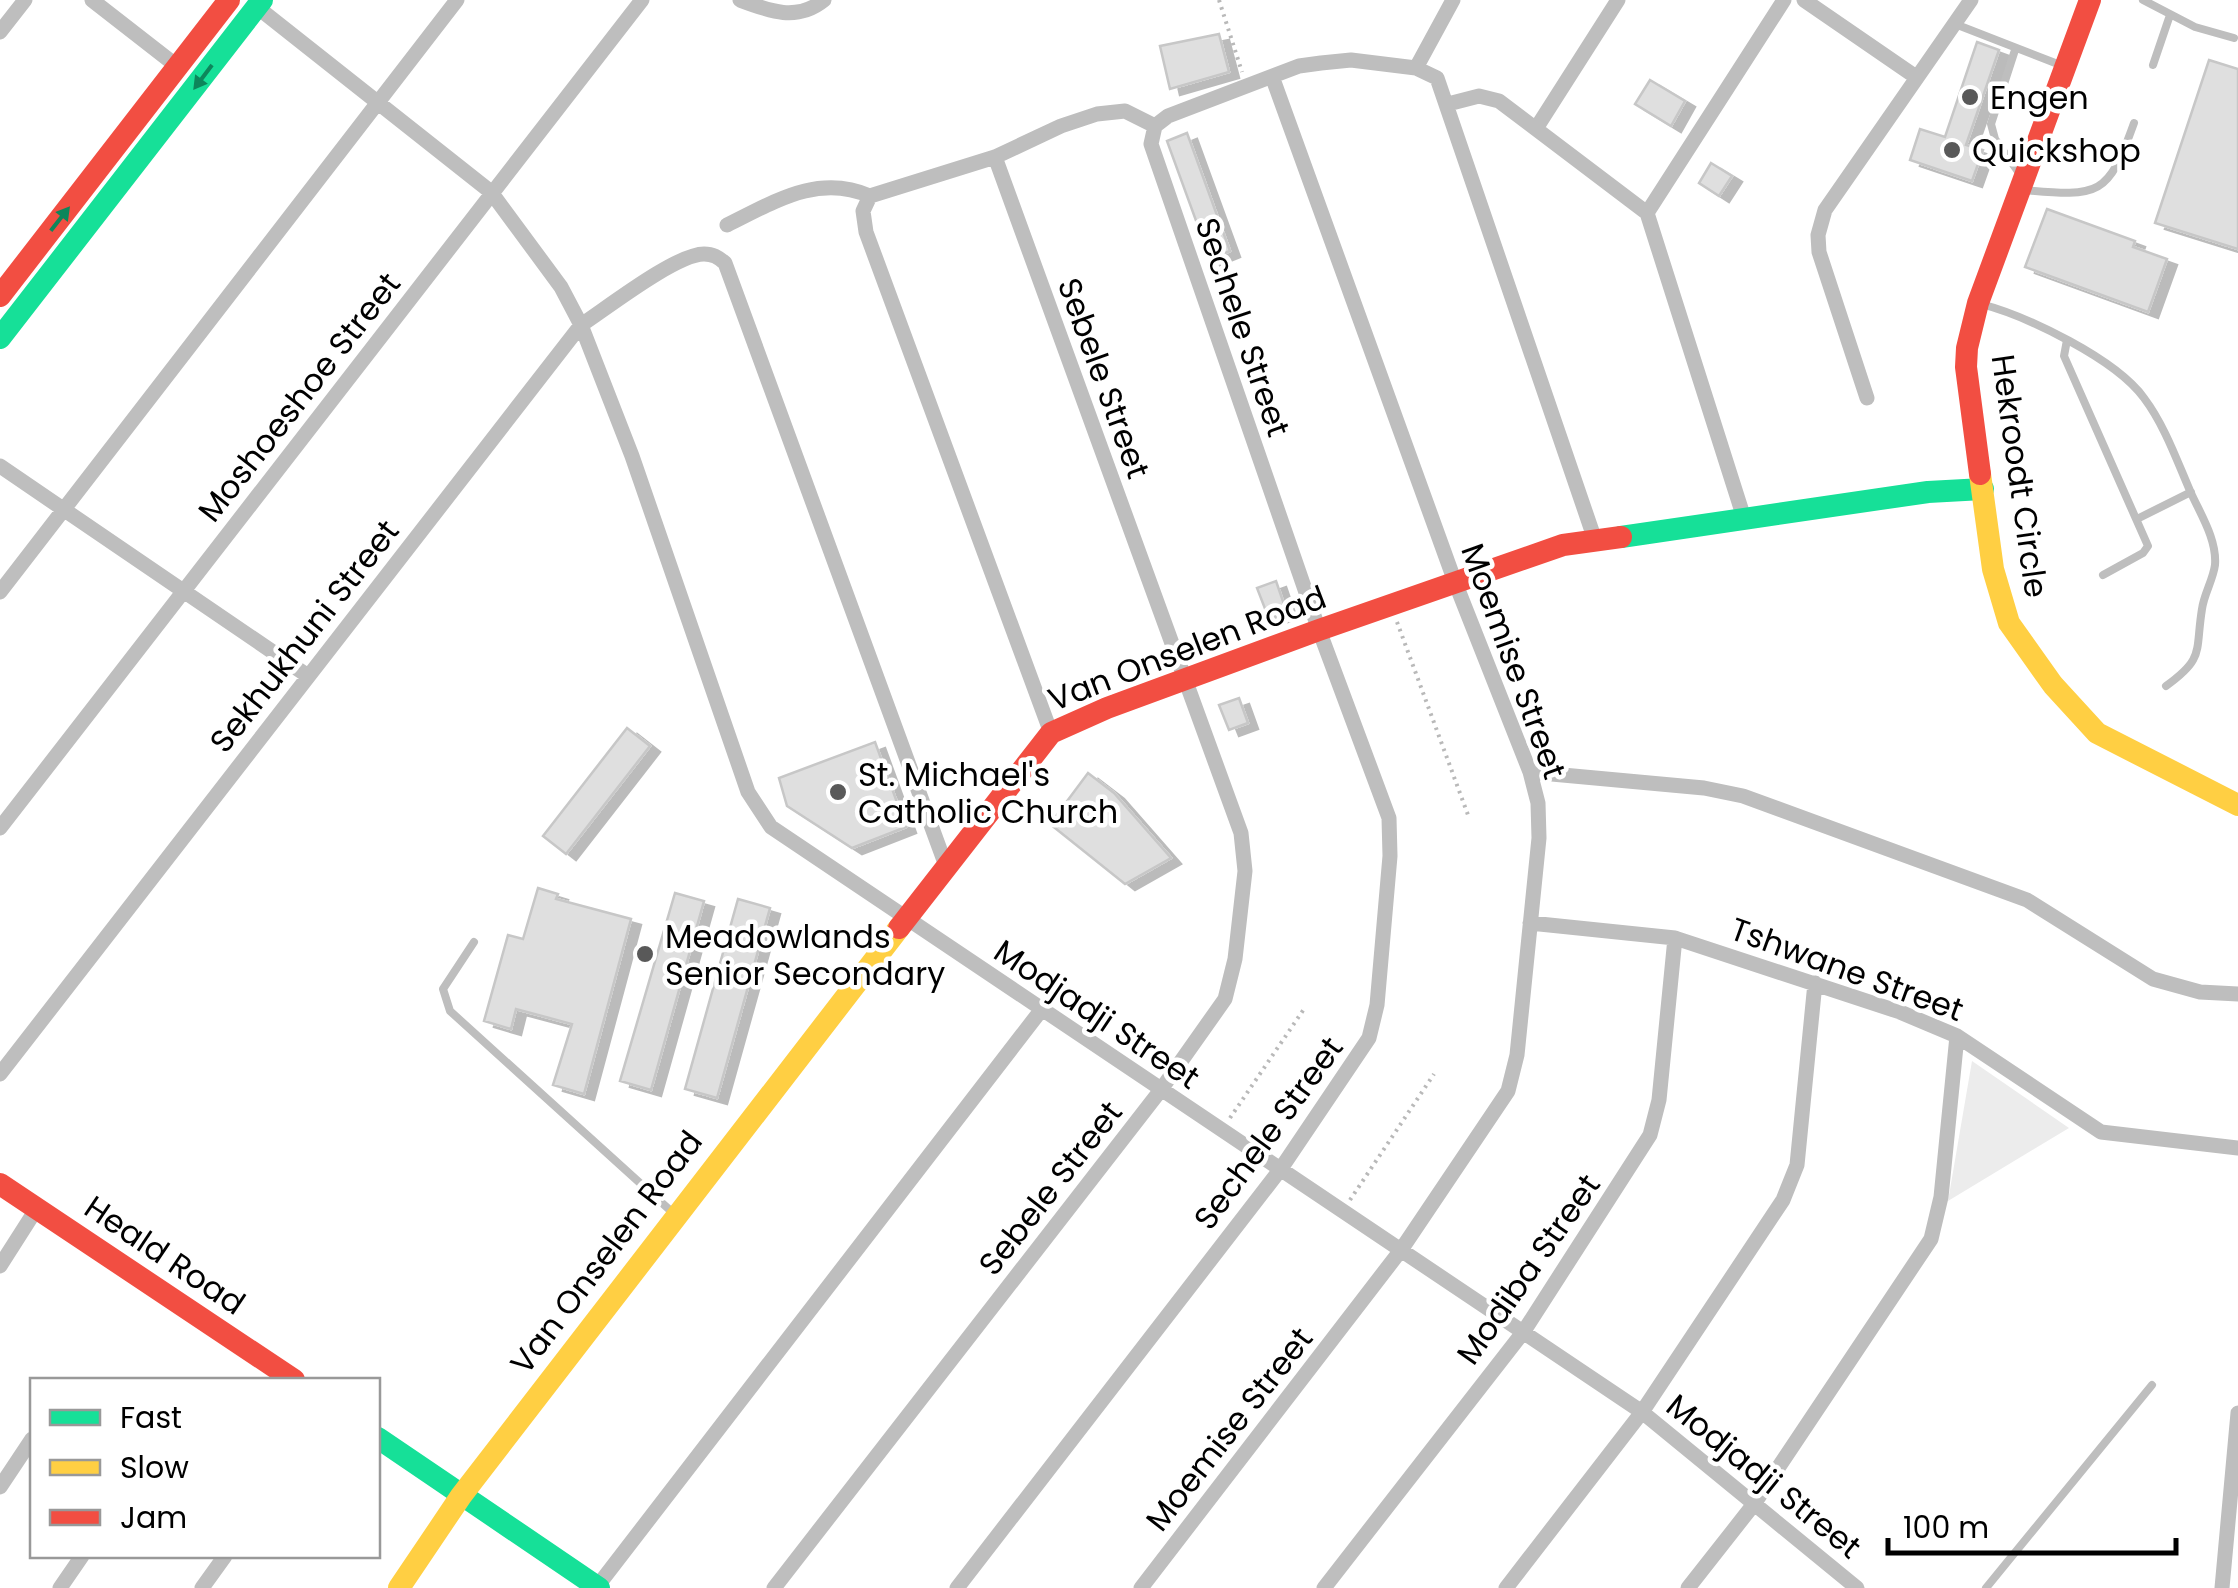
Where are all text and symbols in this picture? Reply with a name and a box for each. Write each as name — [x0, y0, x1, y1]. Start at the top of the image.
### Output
one-way arrow — [193, 65, 214, 90]
place label: Engen — [1990, 75, 2089, 120]
marker: Engen — [1959, 86, 1981, 108]
place label: Quickshop — [1972, 128, 2141, 173]
marker: Quickshop — [1941, 139, 1963, 161]
one-way arrow — [49, 207, 70, 233]
street label: Sechele Street — [1185, 212, 1301, 442]
street label: Moshoeshoe Street — [187, 263, 411, 531]
street label: Sebele Street — [1047, 272, 1161, 484]
street label: Hekroodt Circle — [1981, 352, 2059, 600]
street label: Sekhukhuni Street — [199, 510, 409, 762]
street label: Moemise Street — [1451, 537, 1577, 785]
street label: Van Onselen Road — [1042, 574, 1332, 722]
place label: St. Michael's Catholic Church — [858, 752, 1118, 834]
marker: St. Michael's Catholic Church — [827, 781, 849, 803]
street label: Tshwane Street — [1724, 906, 1970, 1032]
place label: Meadowlands Senior Secondary — [665, 914, 945, 996]
street label: Modjadji Street — [985, 929, 1209, 1099]
marker: Meadowlands Senior Secondary — [634, 943, 656, 965]
street label: Sechele Street — [1183, 1027, 1353, 1239]
street label: Sebele Street — [968, 1091, 1132, 1285]
street label: Van Onselen Road — [499, 1121, 713, 1383]
street label: Modiba Street — [1446, 1165, 1610, 1373]
street label: Heald Road — [76, 1185, 254, 1325]
street label: Moemise Street — [1135, 1318, 1323, 1540]
legend — [30, 1378, 380, 1558]
street label: Modjadji Street — [1657, 1383, 1871, 1569]
text: Fast — [120, 1396, 182, 1439]
text: Slow — [120, 1446, 189, 1489]
scale bar — [1888, 1493, 2176, 1555]
text: Jam — [120, 1496, 187, 1539]
text: 100 m — [1903, 1506, 1989, 1549]

